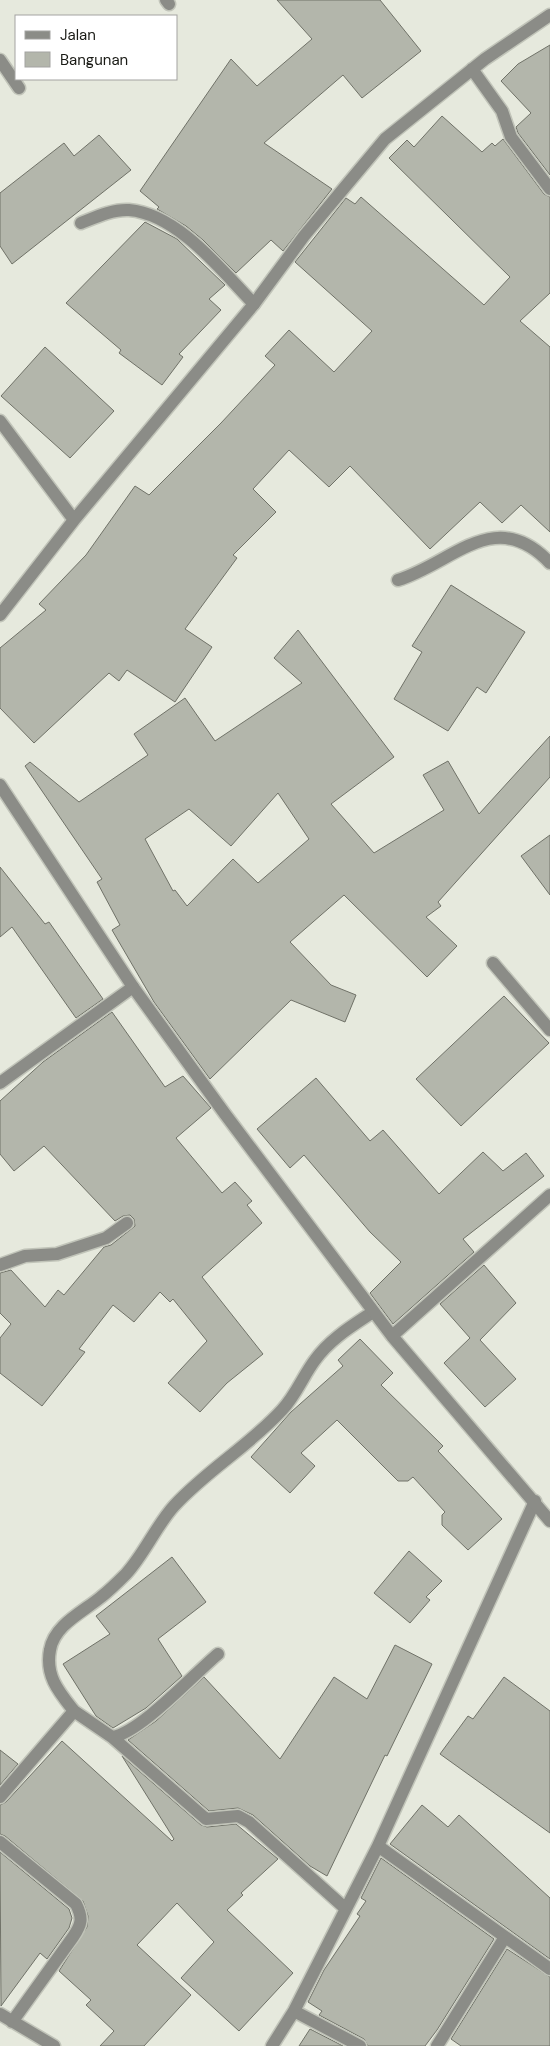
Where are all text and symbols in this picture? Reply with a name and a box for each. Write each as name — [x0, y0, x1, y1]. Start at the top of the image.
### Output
legend — [15, 15, 178, 80]
text: Jalan — [60, 25, 96, 45]
text: Bangunan — [60, 50, 128, 70]

